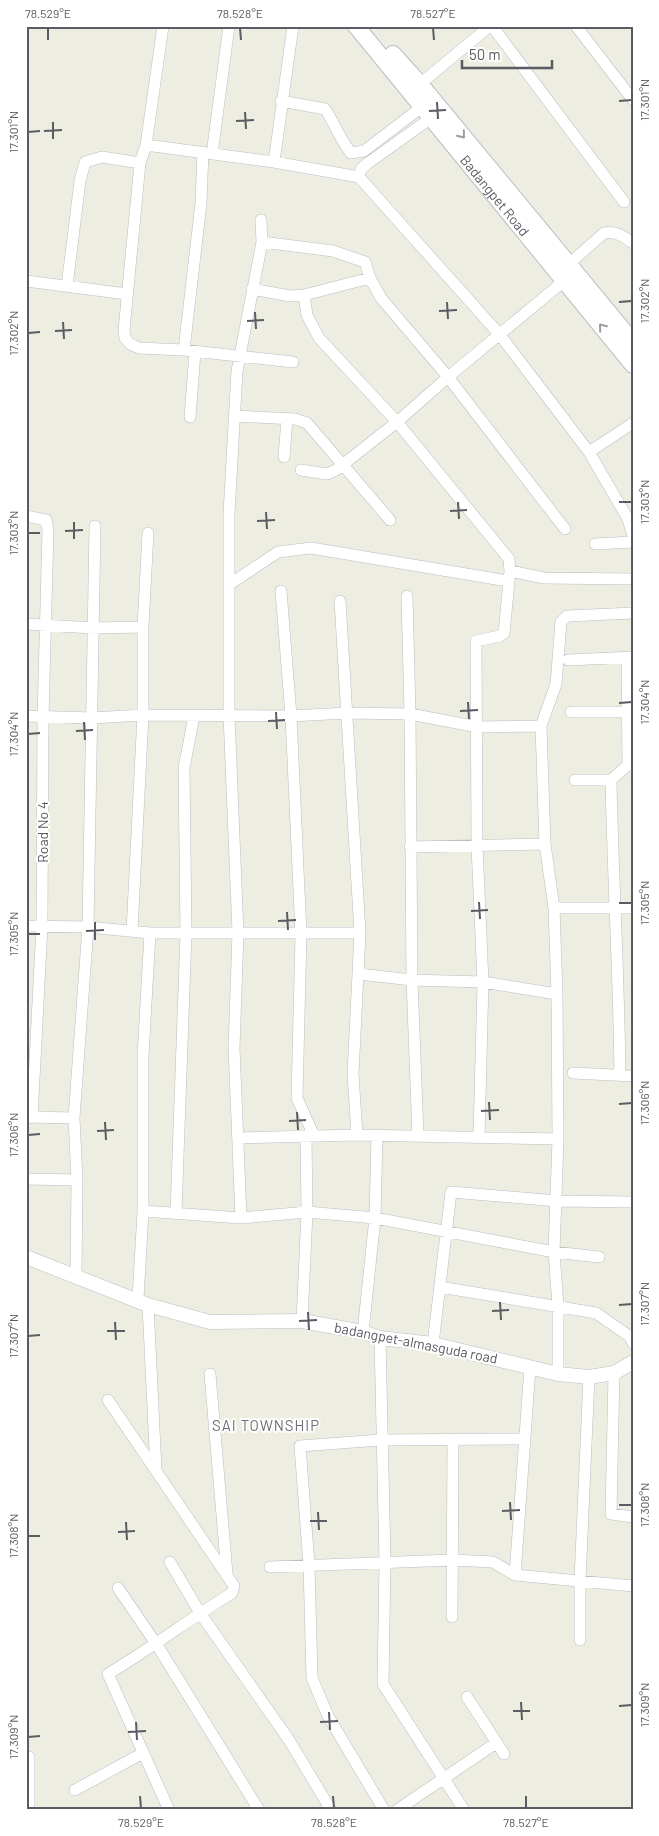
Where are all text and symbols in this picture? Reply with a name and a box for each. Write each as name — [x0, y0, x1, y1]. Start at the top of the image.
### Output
text: 78.529°E — [25, 6, 71, 20]
text: 78.528°E — [217, 6, 263, 20]
text: 78.527°E — [410, 6, 456, 20]
scale bar — [462, 38, 552, 70]
text: 50 m — [469, 45, 501, 63]
text: 17.301°N — [637, 79, 651, 121]
text: 17.301°N — [6, 111, 20, 153]
one-way arrow — [457, 130, 466, 139]
street label: Badangpet Road — [457, 151, 533, 239]
text: 17.302°N — [637, 279, 651, 323]
text: 17.302°N — [6, 311, 20, 355]
one-way arrow — [599, 324, 607, 333]
text: 17.303°N — [637, 480, 651, 524]
text: 17.303°N — [6, 511, 20, 555]
text: 17.304°N — [637, 680, 651, 724]
text: 17.304°N — [6, 712, 20, 756]
street label: Road No 4 — [34, 801, 51, 863]
text: 17.305°N — [637, 881, 651, 925]
text: 17.305°N — [6, 912, 20, 956]
text: 17.306°N — [637, 1081, 651, 1125]
text: 17.306°N — [6, 1113, 20, 1157]
text: 17.307°N — [637, 1282, 651, 1326]
text: 17.307°N — [6, 1314, 20, 1358]
street label: badangpet-almasguda road — [333, 1318, 499, 1367]
district label: SAI TOWNSHIP — [212, 1416, 320, 1434]
text: 17.308°N — [637, 1483, 651, 1527]
text: 17.308°N — [6, 1514, 20, 1558]
text: 17.309°N — [637, 1683, 651, 1727]
text: 17.309°N — [6, 1715, 20, 1759]
text: 78.529°E — [118, 1815, 164, 1829]
text: 78.528°E — [311, 1815, 357, 1829]
text: 78.527°E — [503, 1815, 549, 1829]

